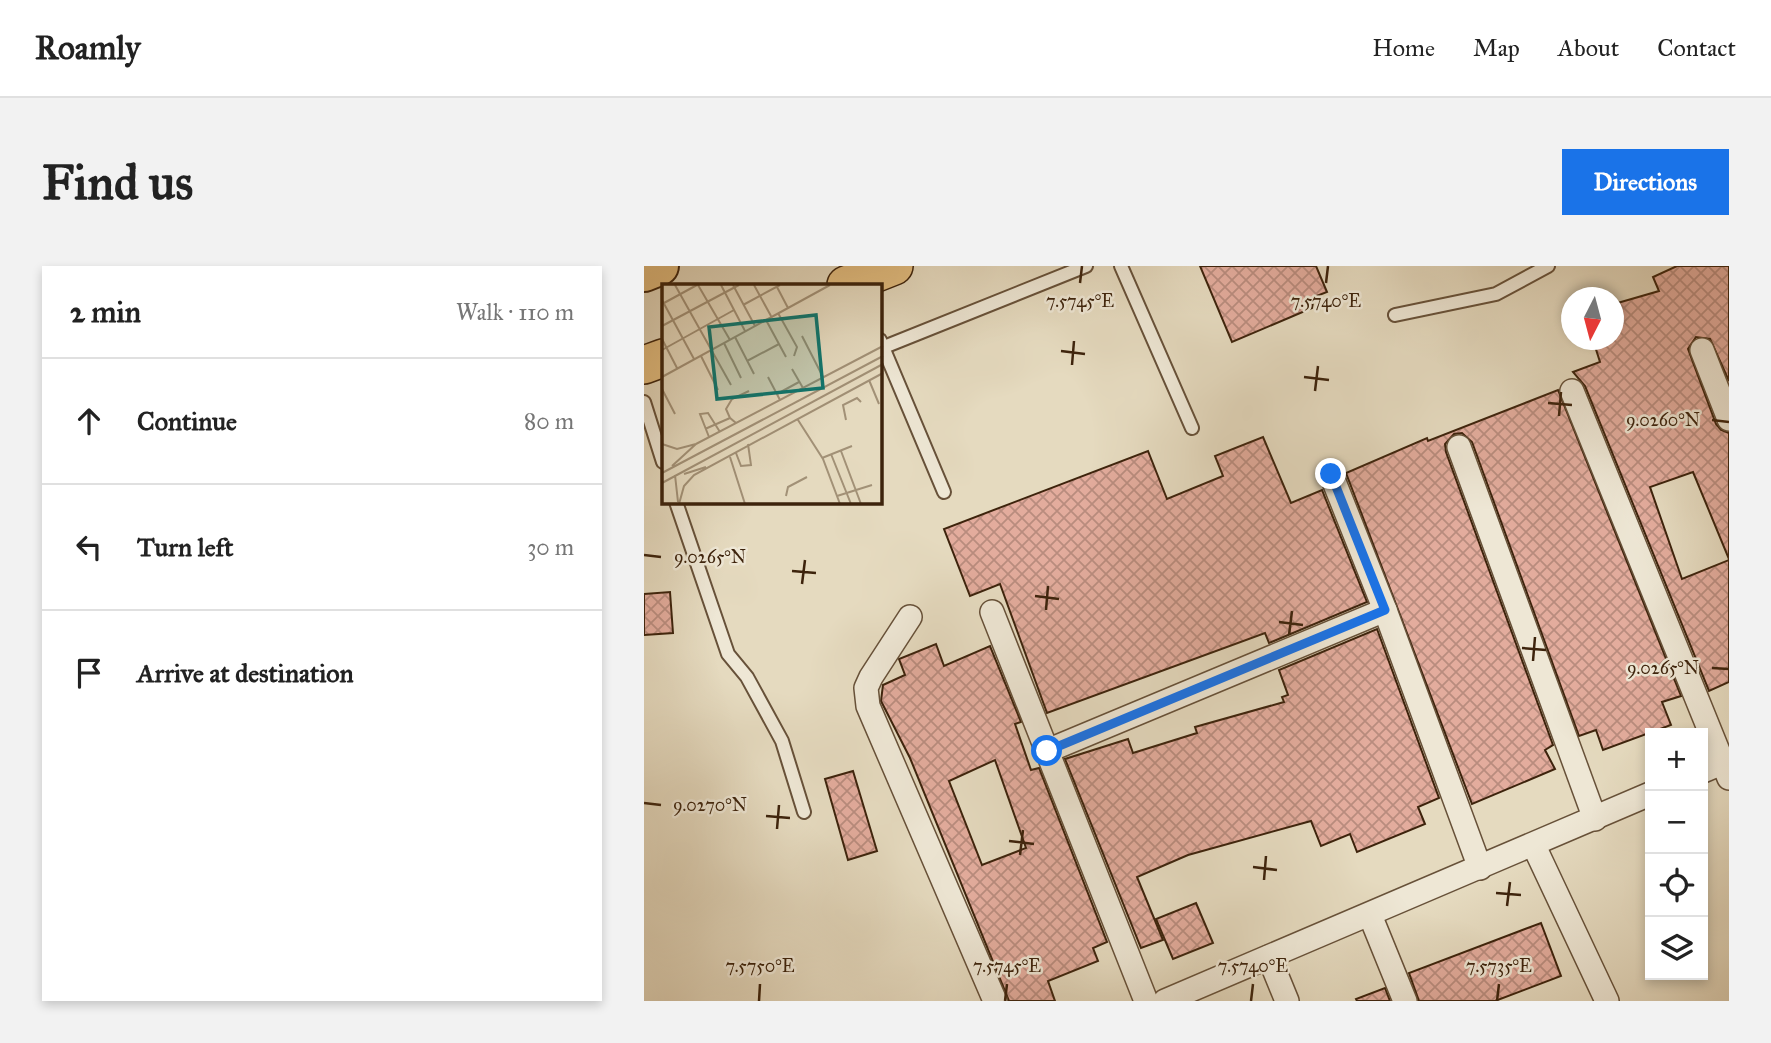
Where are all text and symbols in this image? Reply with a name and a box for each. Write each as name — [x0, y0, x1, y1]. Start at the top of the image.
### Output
text: Roamly — [35, 28, 140, 68]
text: Home — [1372, 33, 1435, 63]
text: Map — [1473, 33, 1520, 63]
text: About — [1558, 33, 1619, 63]
text: Contact — [1657, 33, 1736, 63]
button: Directions — [1562, 149, 1729, 215]
text: Find us — [42, 153, 193, 212]
inset map — [662, 284, 882, 504]
north arrow — [1561, 287, 1624, 350]
text: 7.5745°E — [1046, 290, 1114, 312]
text: 7.5740°E — [1291, 290, 1361, 312]
text: 2 min — [70, 294, 141, 330]
text: Walk · 110 m — [456, 298, 574, 326]
icon: ahead — [70, 402, 108, 440]
text: Continue — [137, 405, 237, 437]
text: 80 m — [524, 407, 574, 435]
text: 9.0260°N — [1626, 409, 1700, 431]
route end — [1315, 458, 1346, 489]
icon: left — [70, 528, 108, 566]
text: Turn left — [137, 531, 233, 563]
text: 30 m — [527, 533, 574, 561]
text: 9.0265°N — [674, 546, 746, 568]
icon: arrive — [70, 654, 108, 692]
text: Arrive at destination — [137, 657, 354, 689]
text: 9.0265°N — [1627, 657, 1699, 679]
map controls — [1645, 728, 1708, 980]
button: + — [1645, 728, 1708, 791]
route start — [1031, 735, 1062, 766]
button: − — [1645, 791, 1708, 854]
text: 9.0270°N — [673, 794, 747, 816]
button: locate — [1645, 854, 1708, 917]
button: layers — [1645, 917, 1708, 980]
text: 7.5750°E — [725, 955, 795, 977]
text: 7.5745°E — [973, 955, 1041, 977]
text: 7.5740°E — [1218, 955, 1288, 977]
text: 7.5735°E — [1466, 955, 1532, 977]

